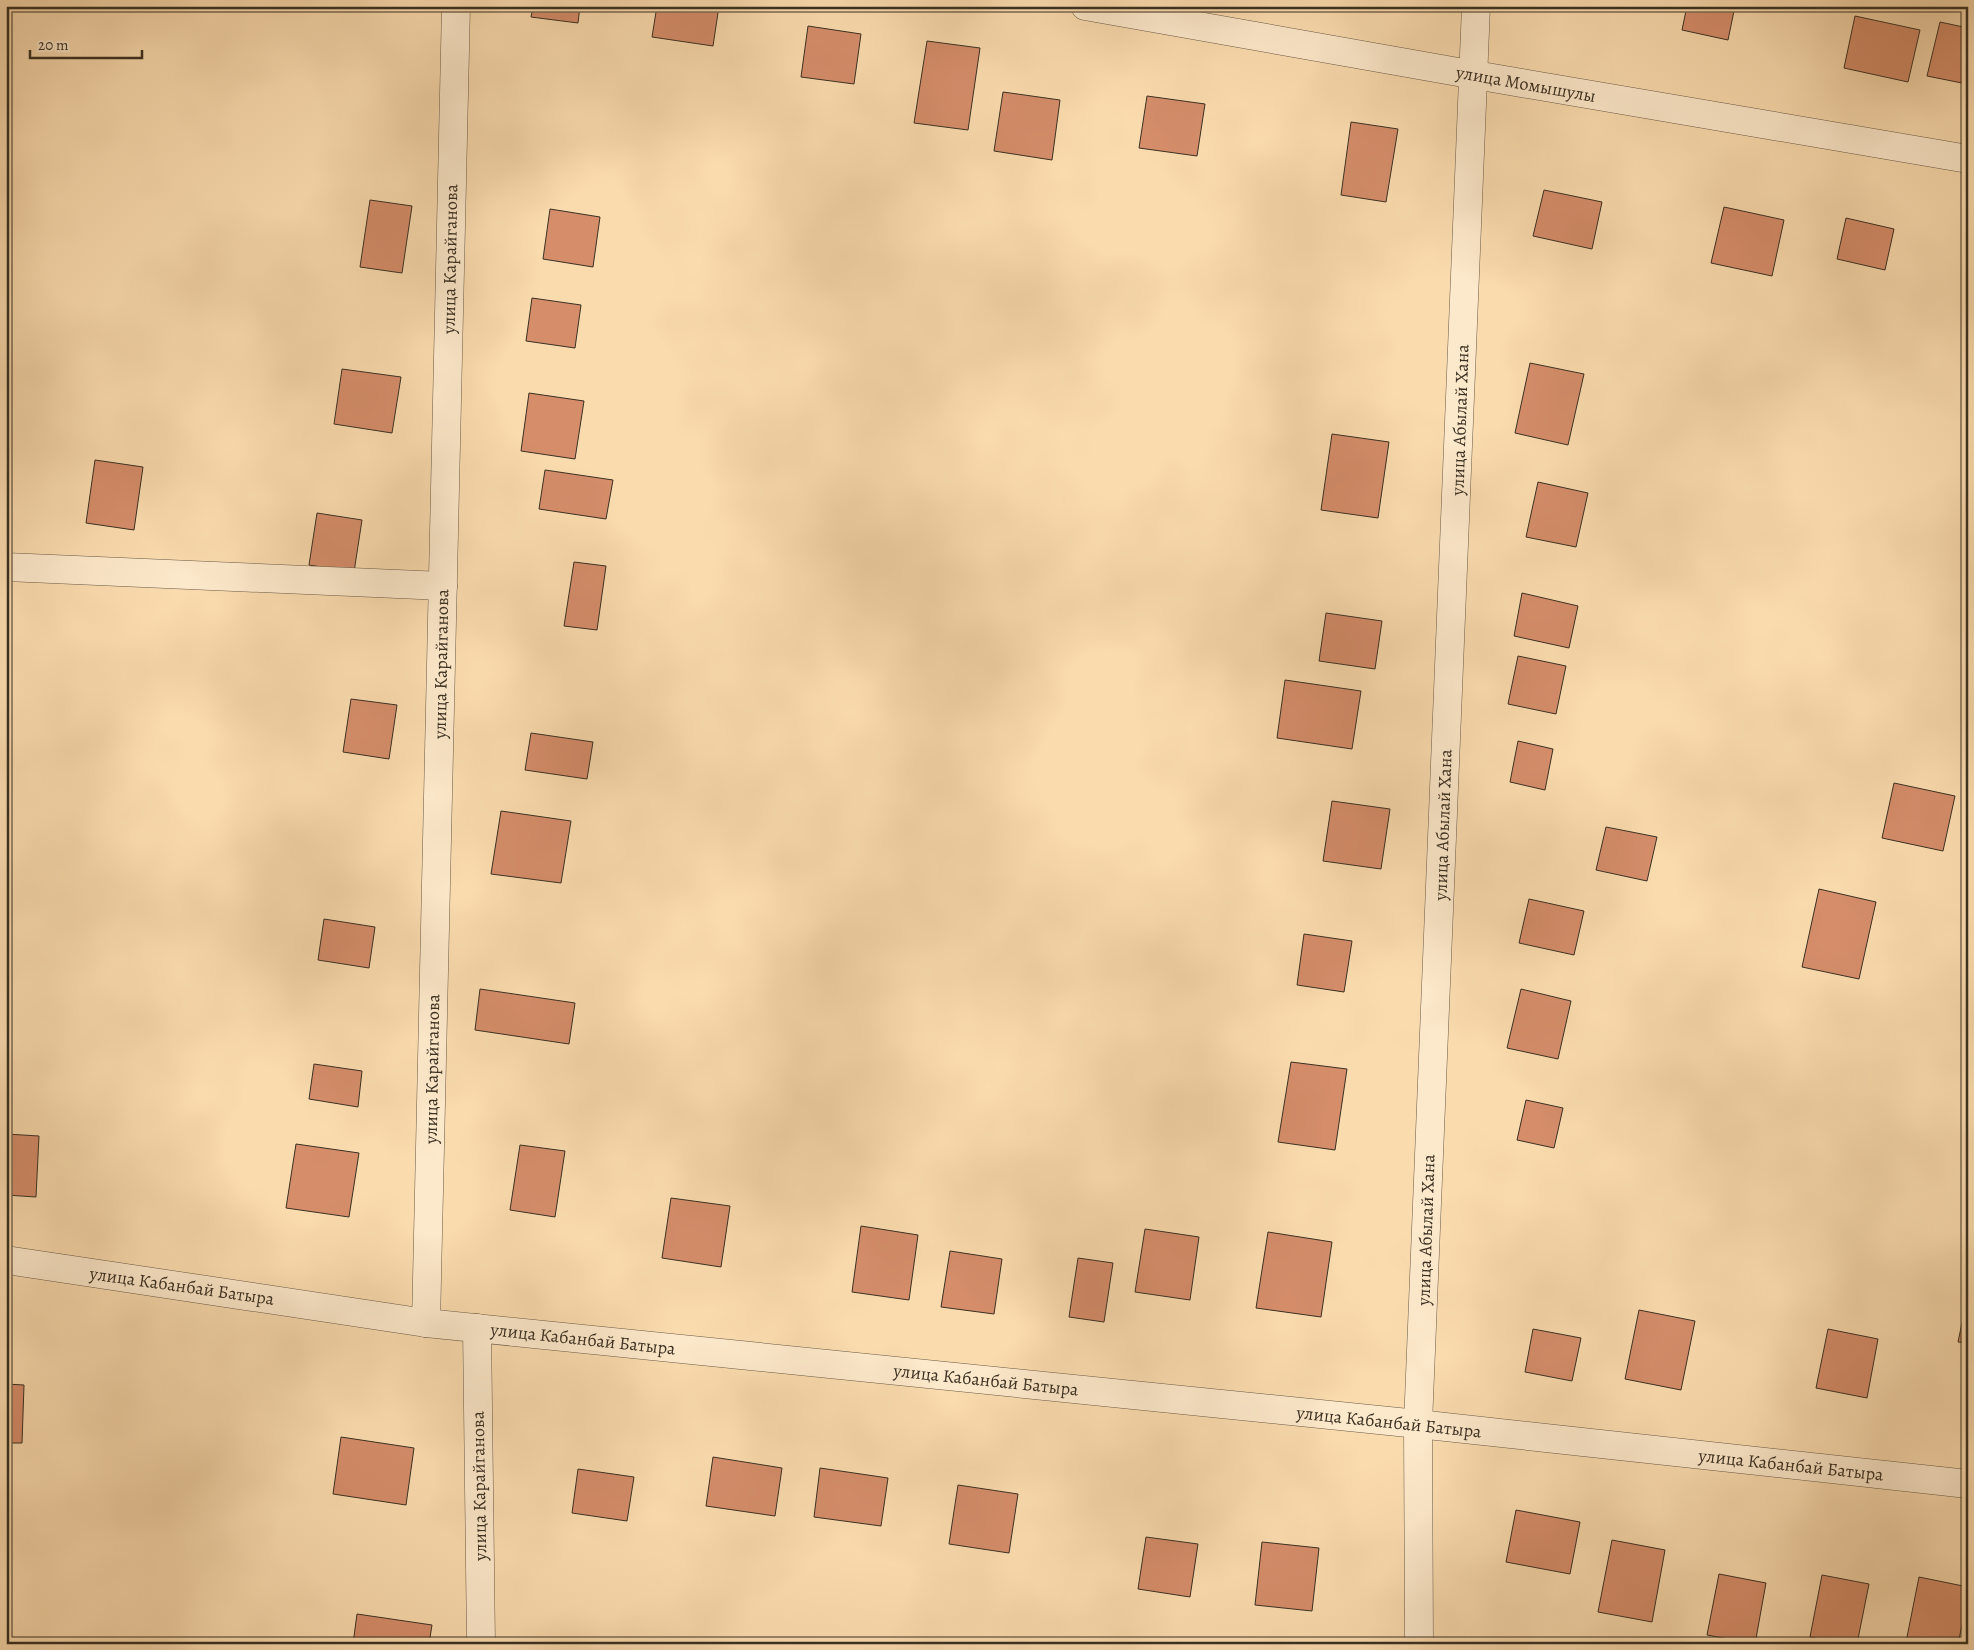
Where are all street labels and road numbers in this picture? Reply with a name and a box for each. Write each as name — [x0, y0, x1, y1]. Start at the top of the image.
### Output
street label: улица Момышулы — [1453, 60, 1598, 108]
street label: улица Карайганова — [437, 183, 463, 335]
street label: улица Абылай Хана — [1445, 343, 1475, 497]
street label: улица Карайганова — [428, 588, 454, 740]
street label: улица Абылай Хана — [1428, 748, 1458, 902]
street label: улица Карайганова — [419, 993, 445, 1145]
street label: улица Абылай Хана — [1411, 1153, 1441, 1307]
street label: улица Кабанбай Батыра — [87, 1261, 276, 1311]
street label: улица Кабанбай Батыра — [488, 1317, 677, 1361]
street label: улица Кабанбай Батыра — [891, 1358, 1080, 1402]
street label: улица Кабанбай Батыра — [1294, 1400, 1483, 1444]
street label: улица Карайганова — [466, 1410, 492, 1562]
street label: улица Кабанбай Батыра — [1696, 1443, 1885, 1487]

